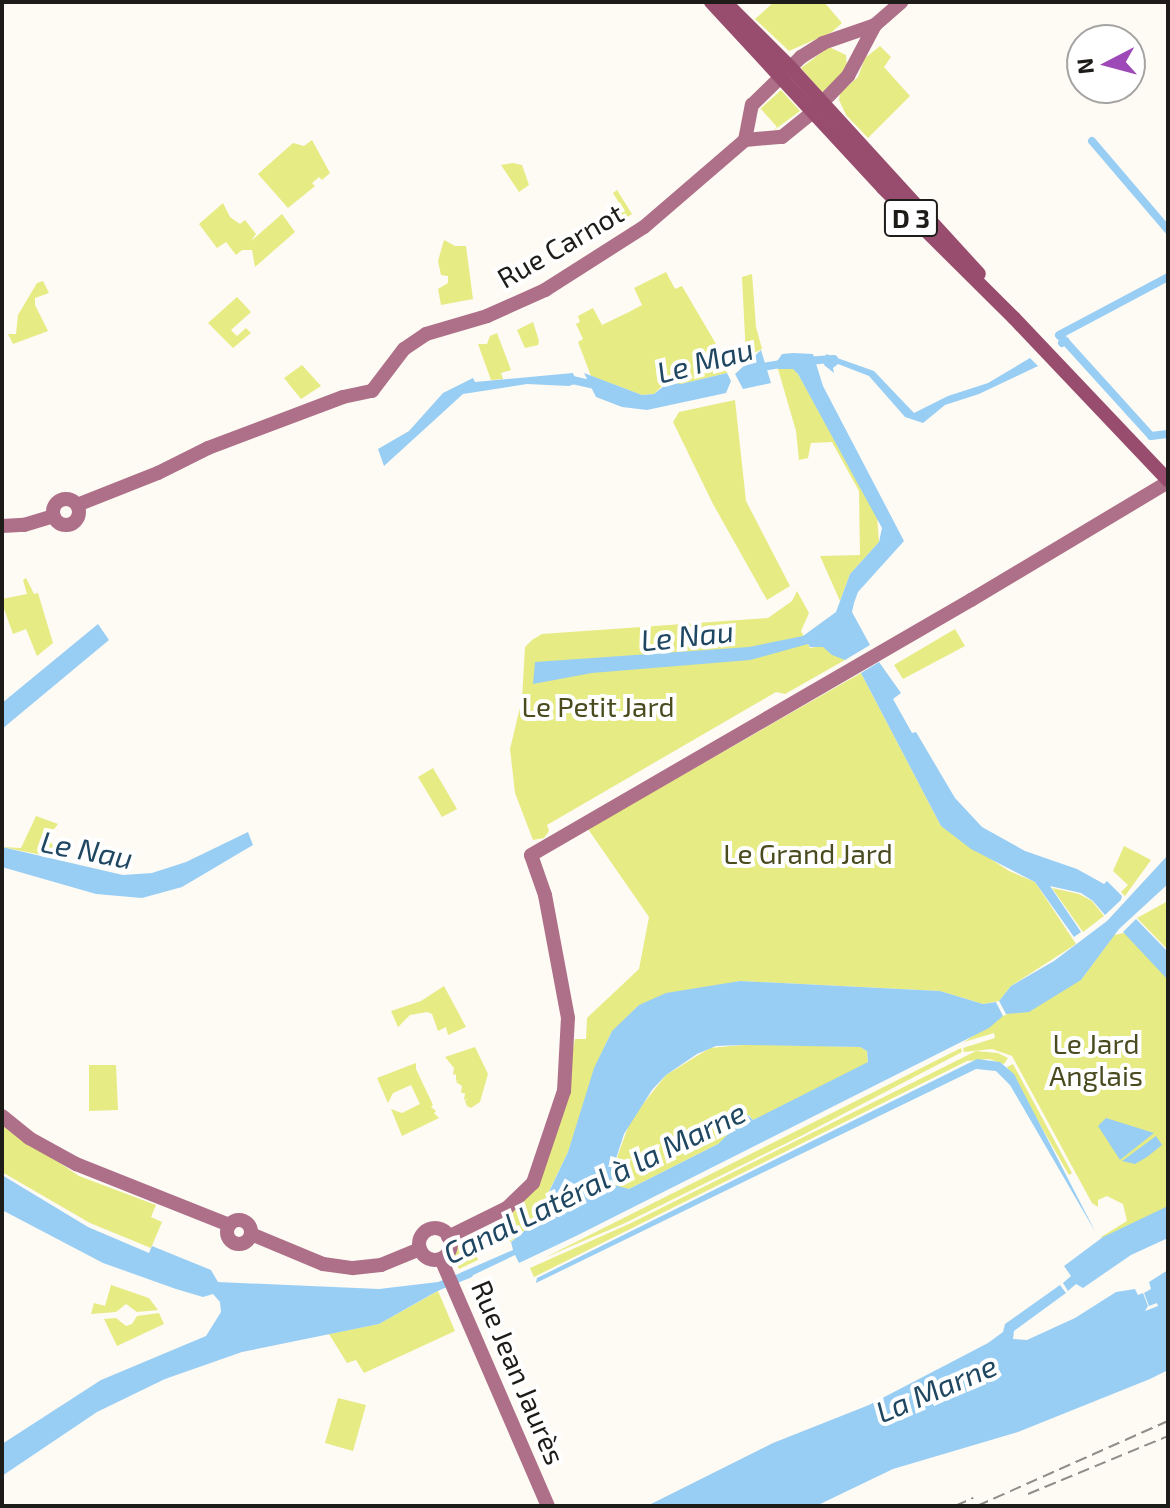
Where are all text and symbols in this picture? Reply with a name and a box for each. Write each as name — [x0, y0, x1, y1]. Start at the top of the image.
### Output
north arrow — [1066, 24, 1146, 104]
text: N — [1070, 57, 1098, 76]
street label: Rue Carnot — [491, 195, 629, 295]
road number: D 3 — [883, 196, 939, 240]
water label: Le Mau — [653, 330, 757, 390]
water label: Le Nau — [639, 612, 735, 658]
park label: Le Petit Jard — [521, 689, 675, 723]
water label: Le Nau — [38, 822, 136, 876]
park label: Le Grand Jard — [723, 836, 893, 870]
park label: Le Jard Anglais — [1049, 1026, 1143, 1092]
water label: Canal Latéral à la Marne — [436, 1093, 752, 1271]
street label: Rue Jean Jaurès — [465, 1274, 573, 1470]
water label: La Marne — [870, 1346, 1002, 1430]

